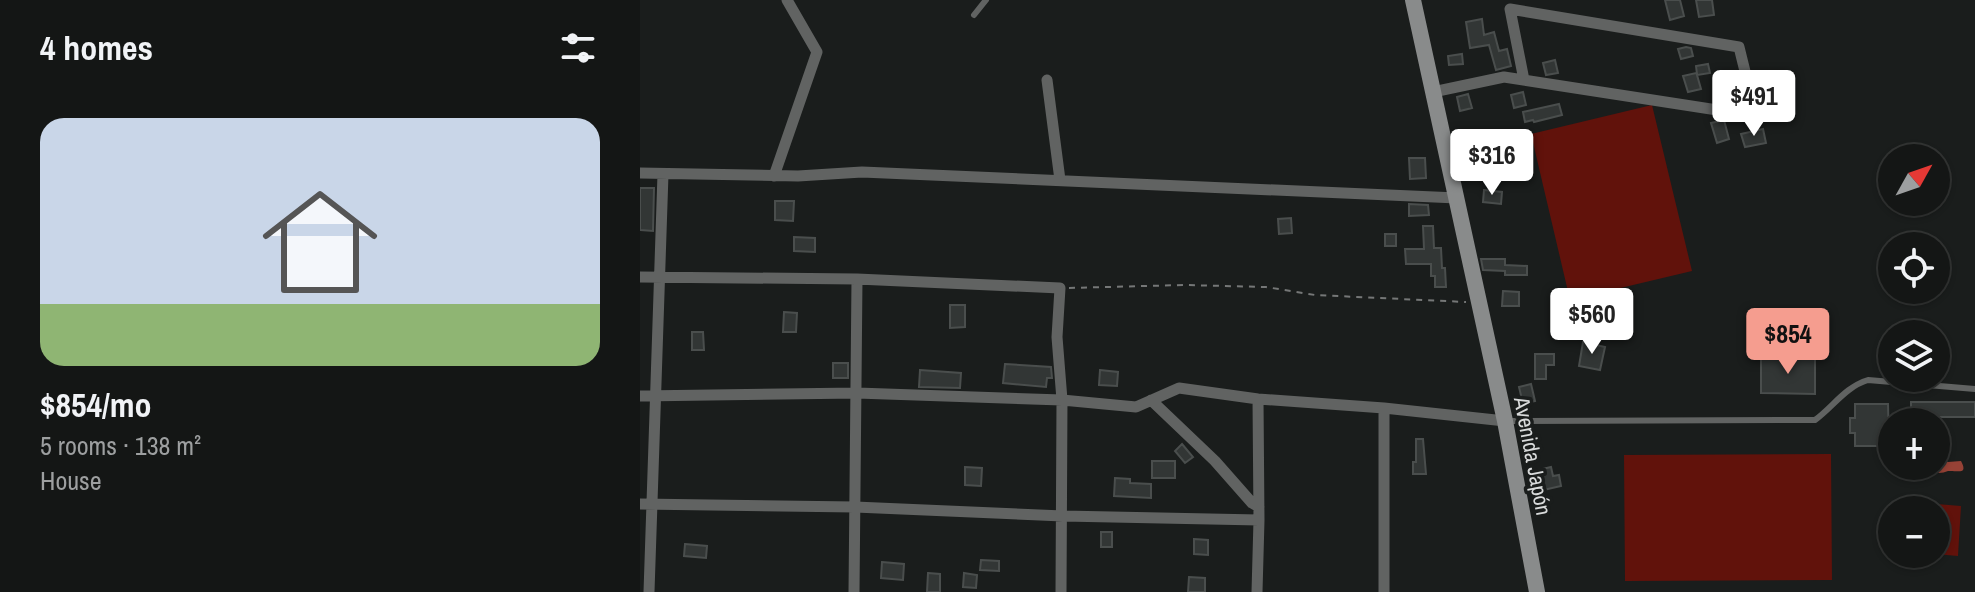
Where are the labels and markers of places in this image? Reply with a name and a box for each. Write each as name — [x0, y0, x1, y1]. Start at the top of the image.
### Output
pin: $491 — [1707, 70, 1801, 138]
pin: $316 — [1445, 129, 1539, 197]
pin: $560 — [1545, 288, 1639, 356]
pin: $854 — [1741, 308, 1835, 376]

